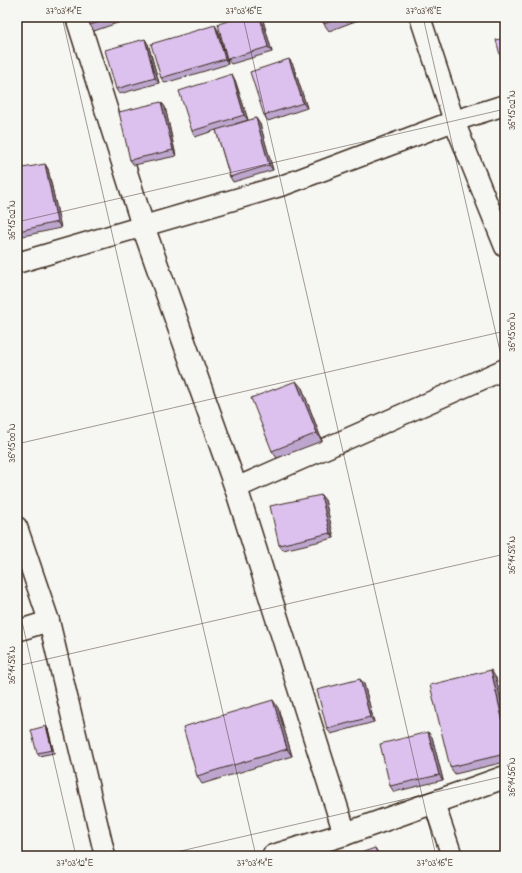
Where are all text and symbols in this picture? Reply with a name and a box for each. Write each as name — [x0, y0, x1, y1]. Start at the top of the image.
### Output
text: 37°03'14"E — [46, 4, 82, 19]
text: 37°03'16"E — [226, 4, 262, 19]
text: 37°03'18"E — [406, 4, 442, 19]
text: 36°15'02"N — [505, 90, 520, 130]
text: 36°15'02"N — [5, 200, 20, 240]
text: 36°15'00"N — [505, 312, 520, 351]
text: 36°15'00"N — [5, 423, 20, 462]
text: 36°14'58"N — [505, 536, 520, 574]
text: 36°14'58"N — [5, 646, 20, 684]
text: 36°14'56"N — [505, 757, 520, 796]
text: 37°03'12"E — [57, 856, 93, 871]
text: 37°03'14"E — [237, 856, 273, 871]
text: 37°03'16"E — [417, 856, 453, 871]

